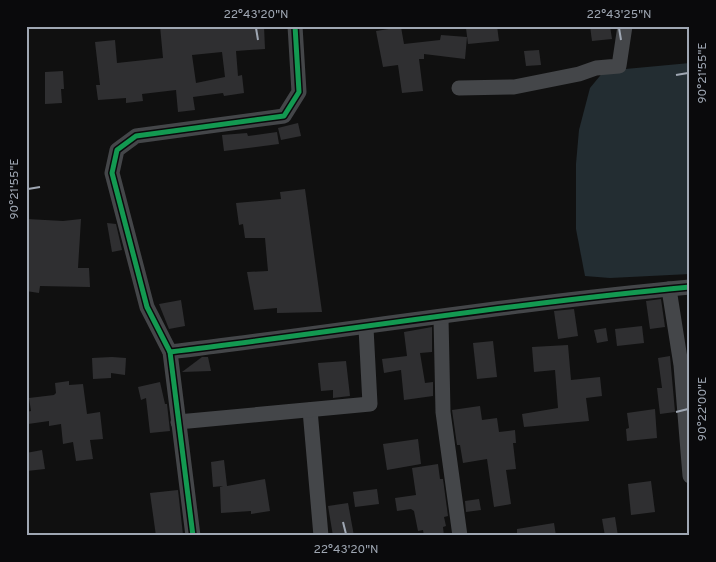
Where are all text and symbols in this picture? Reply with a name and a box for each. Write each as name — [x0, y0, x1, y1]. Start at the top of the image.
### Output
text: 22°43'20"N — [223, 7, 289, 23]
text: 22°43'25"N — [587, 7, 651, 23]
text: 90°21'55"E — [695, 43, 711, 104]
text: 90°21'55"E — [7, 159, 23, 220]
text: 90°22'00"E — [695, 377, 711, 441]
text: 22°43'20"N — [313, 542, 379, 558]

